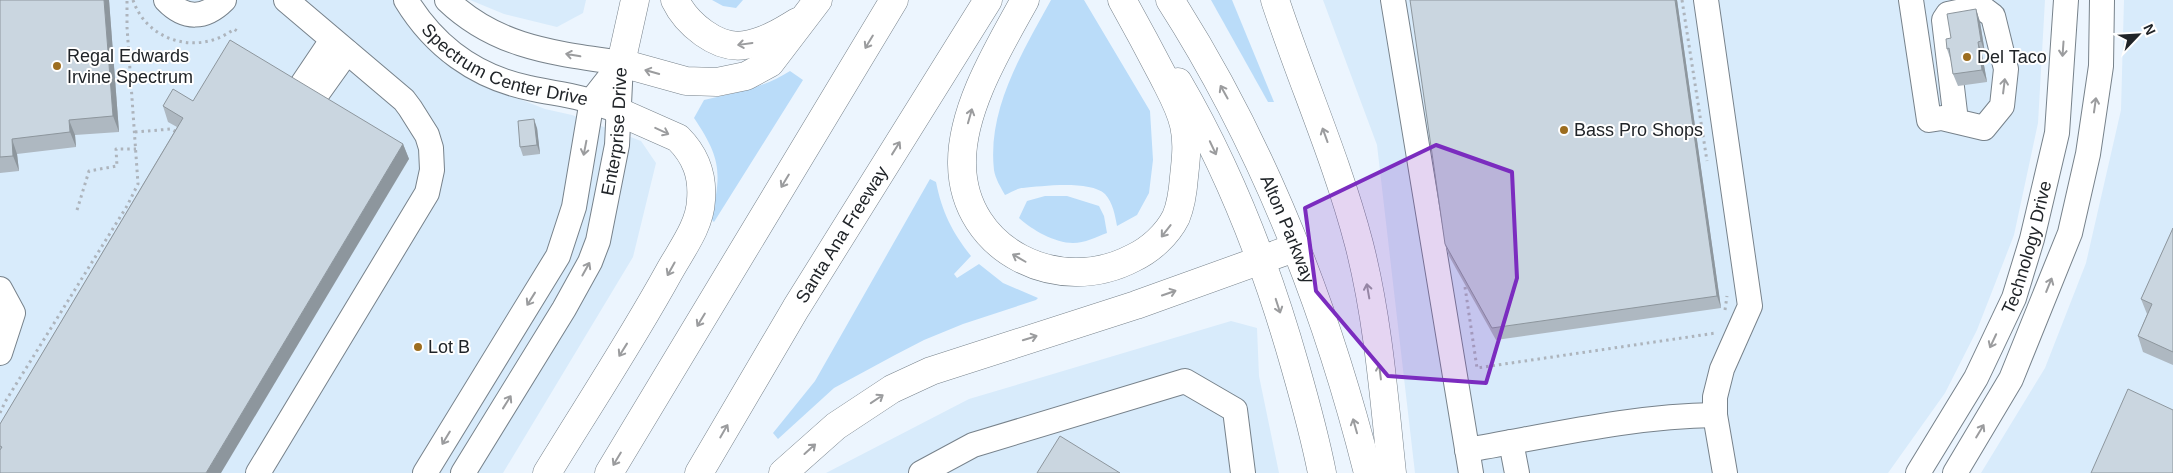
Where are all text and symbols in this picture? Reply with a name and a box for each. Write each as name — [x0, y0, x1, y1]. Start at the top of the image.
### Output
north arrow — [2113, 10, 2163, 60]
street label: Spectrum Center Drive — [417, 20, 590, 110]
text: N — [2140, 22, 2159, 37]
one-way arrow — [864, 34, 874, 48]
one-way arrow — [738, 39, 754, 49]
one-way arrow — [2058, 40, 2067, 56]
place label: Regal Edwards Irvine Spectrum — [67, 46, 193, 87]
place label: Del Taco — [1977, 47, 2047, 67]
one-way arrow — [565, 50, 581, 60]
marker: Del Taco — [1961, 51, 1973, 63]
marker: Regal Edwards Irvine Spectrum — [51, 60, 63, 72]
one-way arrow — [645, 66, 661, 76]
street label: Enterprise Drive — [597, 67, 631, 197]
one-way arrow — [1999, 78, 2009, 94]
one-way arrow — [1218, 85, 1228, 100]
one-way arrow — [2090, 98, 2100, 114]
one-way arrow — [966, 109, 976, 125]
place label: Bass Pro Shops — [1574, 120, 1703, 140]
marker: Bass Pro Shops — [1558, 124, 1570, 136]
one-way arrow — [654, 127, 669, 136]
one-way arrow — [1320, 128, 1329, 143]
one-way arrow — [579, 140, 589, 156]
one-way arrow — [1208, 140, 1218, 155]
one-way arrow — [891, 141, 901, 155]
street label: Santa Ana Freeway — [792, 163, 892, 307]
street label: Alton Parkway — [1256, 172, 1319, 286]
one-way arrow — [780, 173, 790, 187]
street label: Technology Drive — [1998, 179, 2055, 318]
one-way arrow — [1161, 224, 1171, 238]
one-way arrow — [1012, 253, 1027, 263]
one-way arrow — [666, 261, 675, 276]
one-way arrow — [582, 262, 591, 277]
one-way arrow — [2045, 278, 2055, 293]
one-way arrow — [1362, 284, 1372, 300]
one-way arrow — [1161, 288, 1176, 297]
one-way arrow — [525, 292, 535, 306]
one-way arrow — [1273, 298, 1283, 314]
one-way arrow — [696, 312, 706, 326]
one-way arrow — [1022, 333, 1037, 342]
one-way arrow — [1988, 333, 1998, 348]
place label: Lot B — [428, 337, 470, 357]
marker: Lot B — [412, 341, 424, 353]
one-way arrow — [618, 343, 628, 357]
one-way arrow — [1375, 365, 1385, 381]
one-way arrow — [869, 394, 883, 404]
one-way arrow — [502, 395, 512, 409]
one-way arrow — [1350, 418, 1360, 434]
one-way arrow — [719, 424, 729, 438]
one-way arrow — [1976, 425, 1986, 439]
one-way arrow — [440, 430, 450, 444]
one-way arrow — [803, 443, 816, 455]
one-way arrow — [612, 451, 622, 465]

